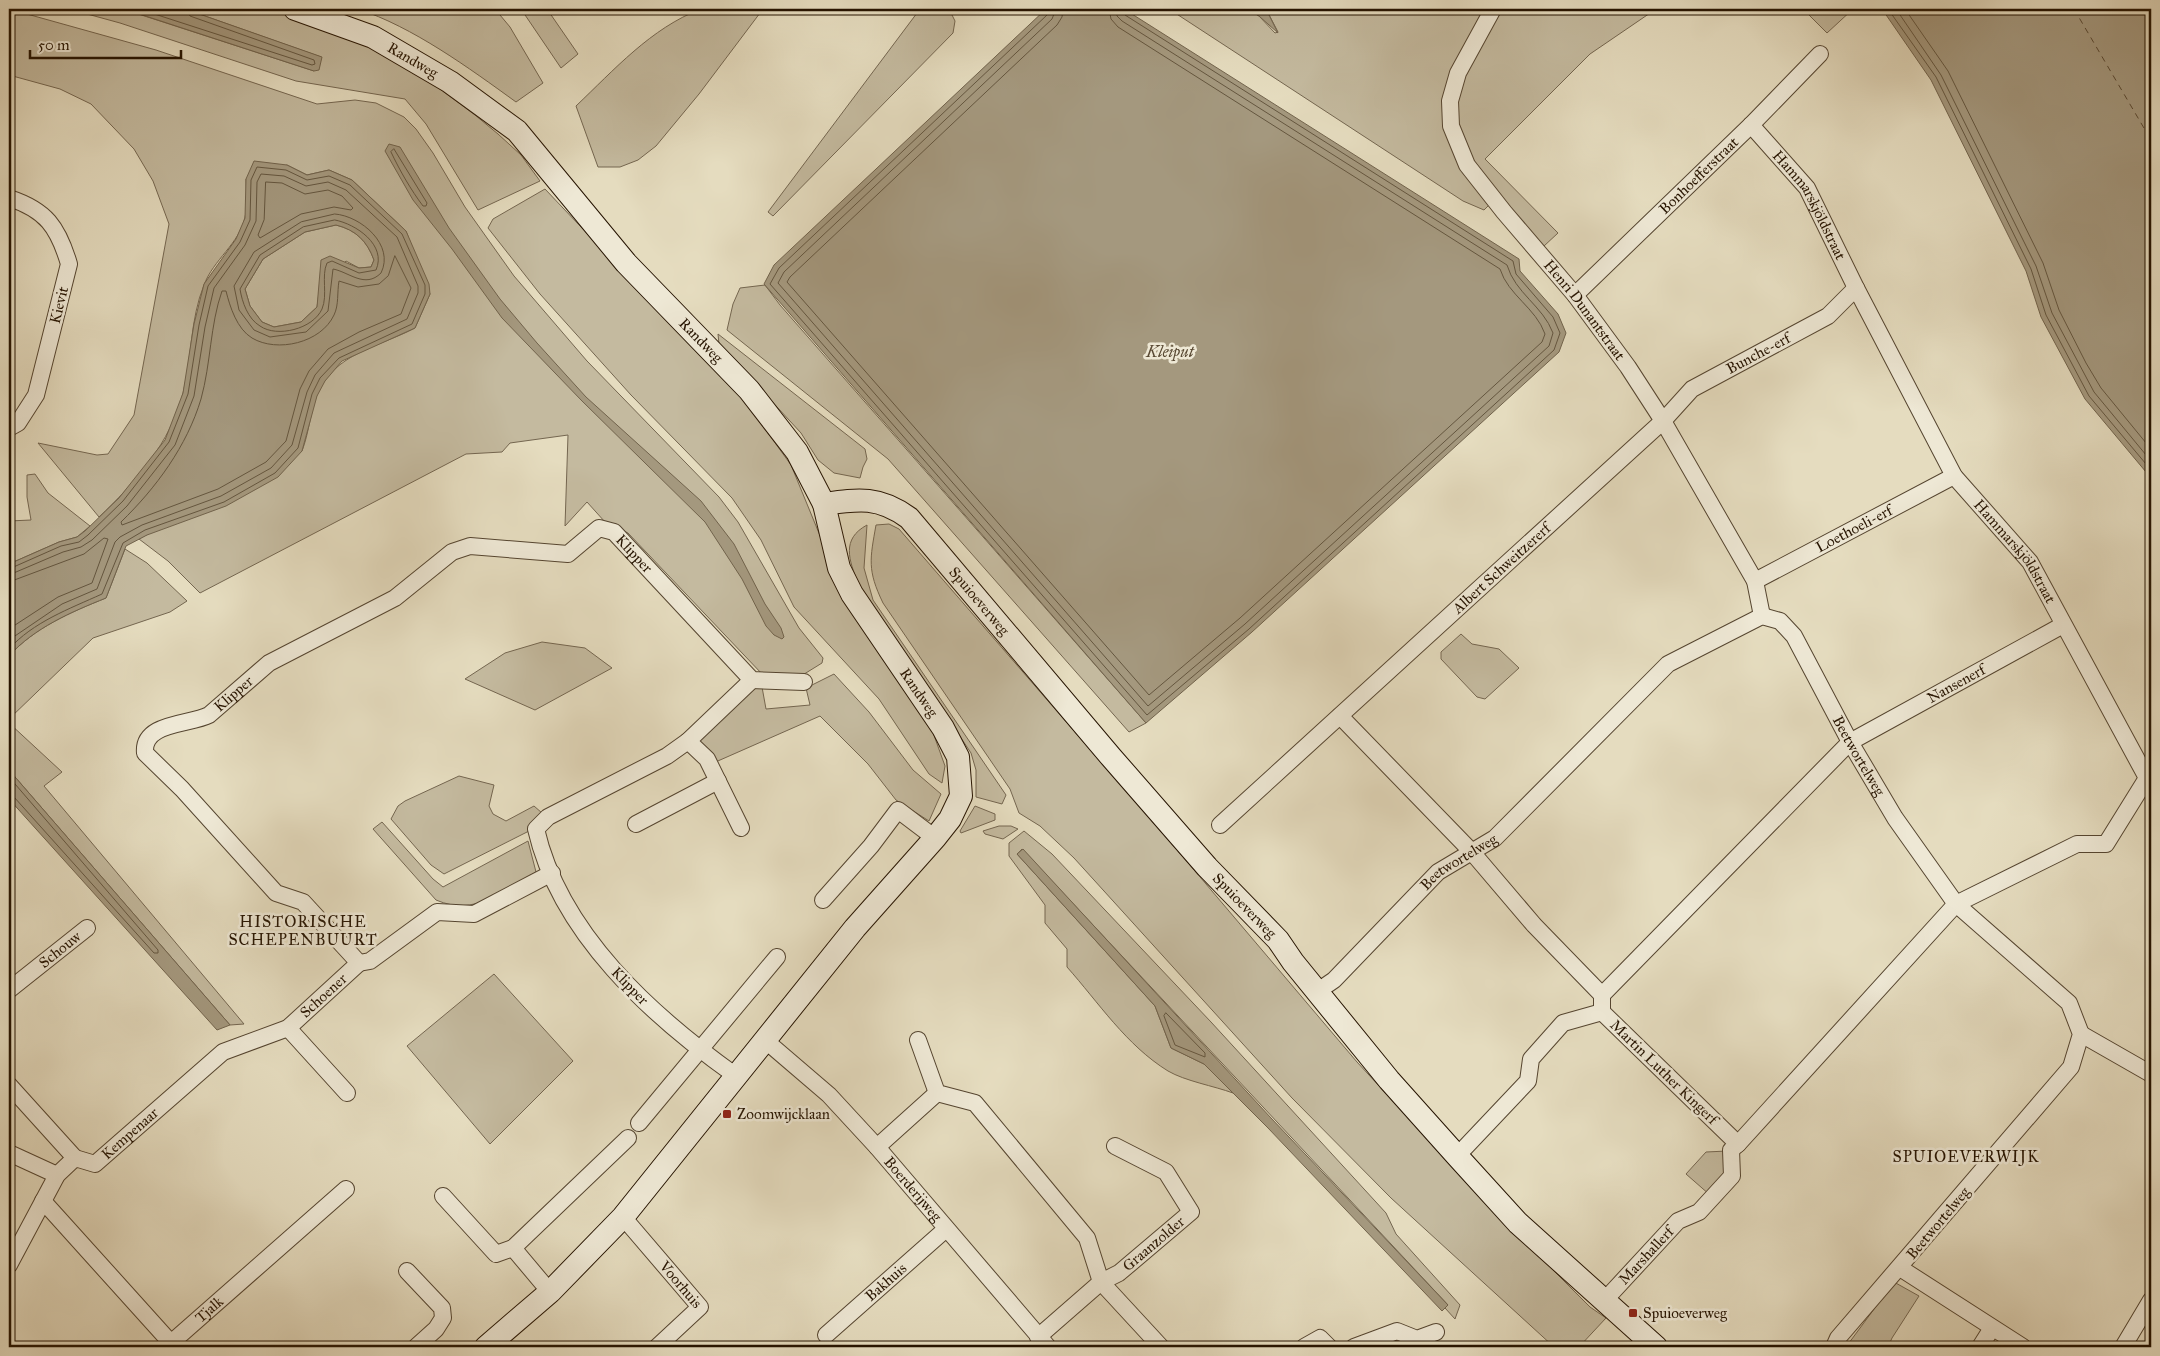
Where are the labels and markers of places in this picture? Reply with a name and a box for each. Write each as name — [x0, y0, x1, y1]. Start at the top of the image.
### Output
place label: Zoomwijcklaan — [737, 1105, 830, 1123]
marker: Zoomwijcklaan — [721, 1108, 733, 1120]
place label: Spuioeverweg — [1643, 1304, 1728, 1322]
marker: Spuioeverweg — [1627, 1307, 1639, 1319]

